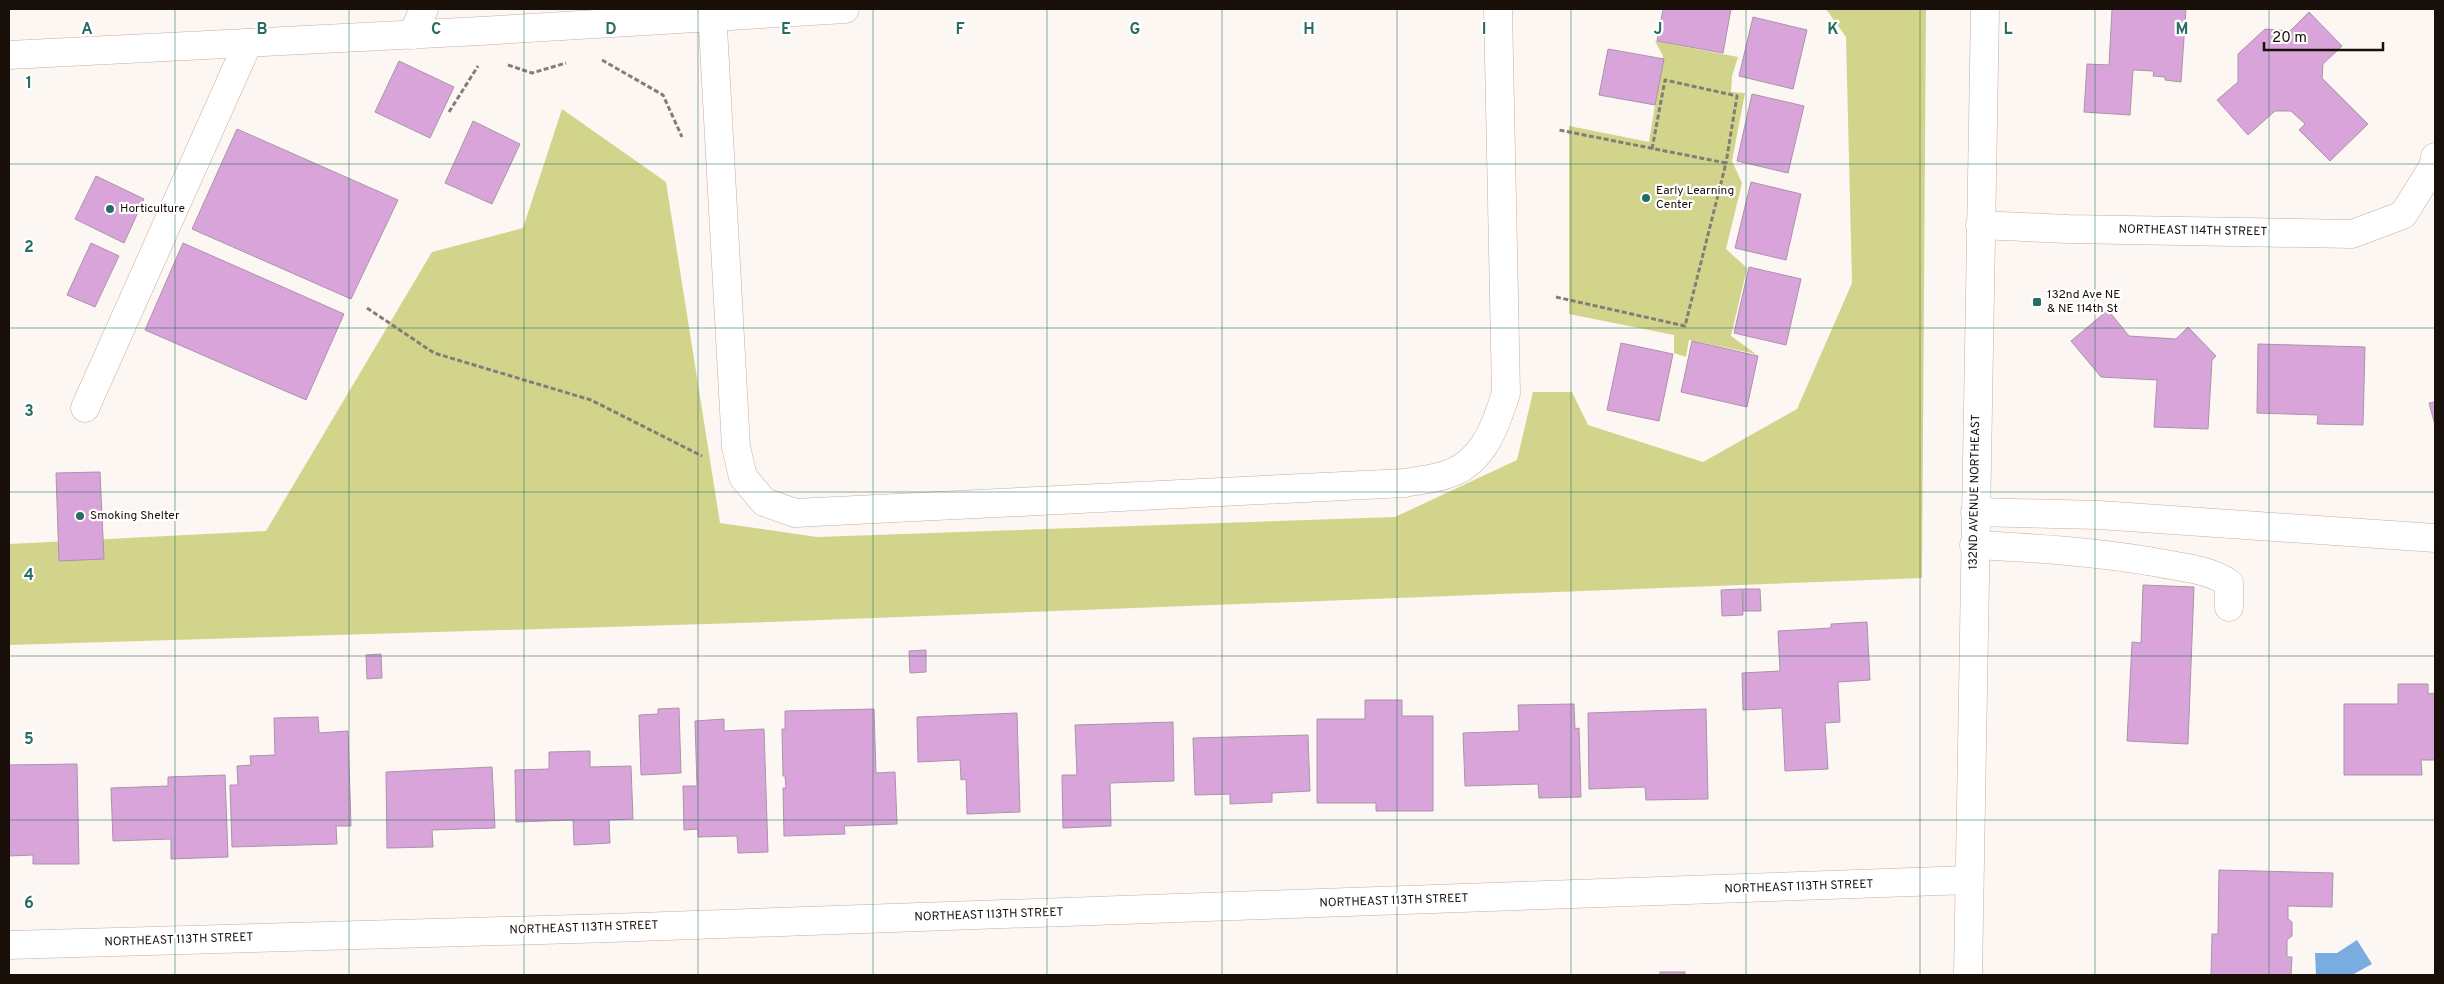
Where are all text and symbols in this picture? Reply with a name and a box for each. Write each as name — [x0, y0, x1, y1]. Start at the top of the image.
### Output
text: A — [81, 20, 93, 40]
text: B — [256, 20, 268, 40]
text: C — [431, 20, 441, 40]
text: D — [605, 20, 617, 40]
text: E — [781, 20, 791, 40]
text: F — [955, 20, 965, 40]
text: G — [1130, 20, 1140, 40]
text: H — [1303, 20, 1315, 40]
text: I — [1482, 20, 1486, 40]
text: J — [1654, 20, 1662, 40]
text: K — [1827, 20, 1839, 40]
text: L — [2003, 20, 2013, 40]
text: M — [2176, 20, 2188, 40]
scale bar — [2264, 20, 2383, 52]
text: 20 m — [2272, 29, 2307, 48]
text: 1 — [26, 74, 32, 94]
place label: Early Learning Center — [1656, 183, 1734, 213]
marker: Early Learning Center — [1640, 192, 1652, 204]
place label: Horticulture — [120, 201, 185, 217]
marker: Horticulture — [104, 203, 116, 215]
street label: NORTHEAST 114TH STREET — [2118, 222, 2268, 240]
text: 2 — [24, 238, 34, 258]
place label: 132nd Ave NE & NE 114th St — [2047, 287, 2120, 317]
marker: 132nd Ave NE & NE 114th St — [2031, 296, 2043, 308]
text: 3 — [24, 402, 34, 422]
street label: 132ND AVENUE NORTHEAST — [1966, 414, 1984, 570]
place label: Smoking Shelter — [90, 508, 180, 524]
marker: Smoking Shelter — [74, 510, 86, 522]
text: 4 — [24, 566, 34, 586]
text: 5 — [24, 730, 34, 750]
street label: NORTHEAST 113TH STREET — [1724, 876, 1874, 898]
street label: NORTHEAST 113TH STREET — [1319, 890, 1469, 912]
text: 6 — [24, 894, 34, 914]
street label: NORTHEAST 113TH STREET — [914, 904, 1064, 926]
street label: NORTHEAST 113TH STREET — [509, 917, 659, 939]
street label: NORTHEAST 113TH STREET — [104, 929, 254, 951]

